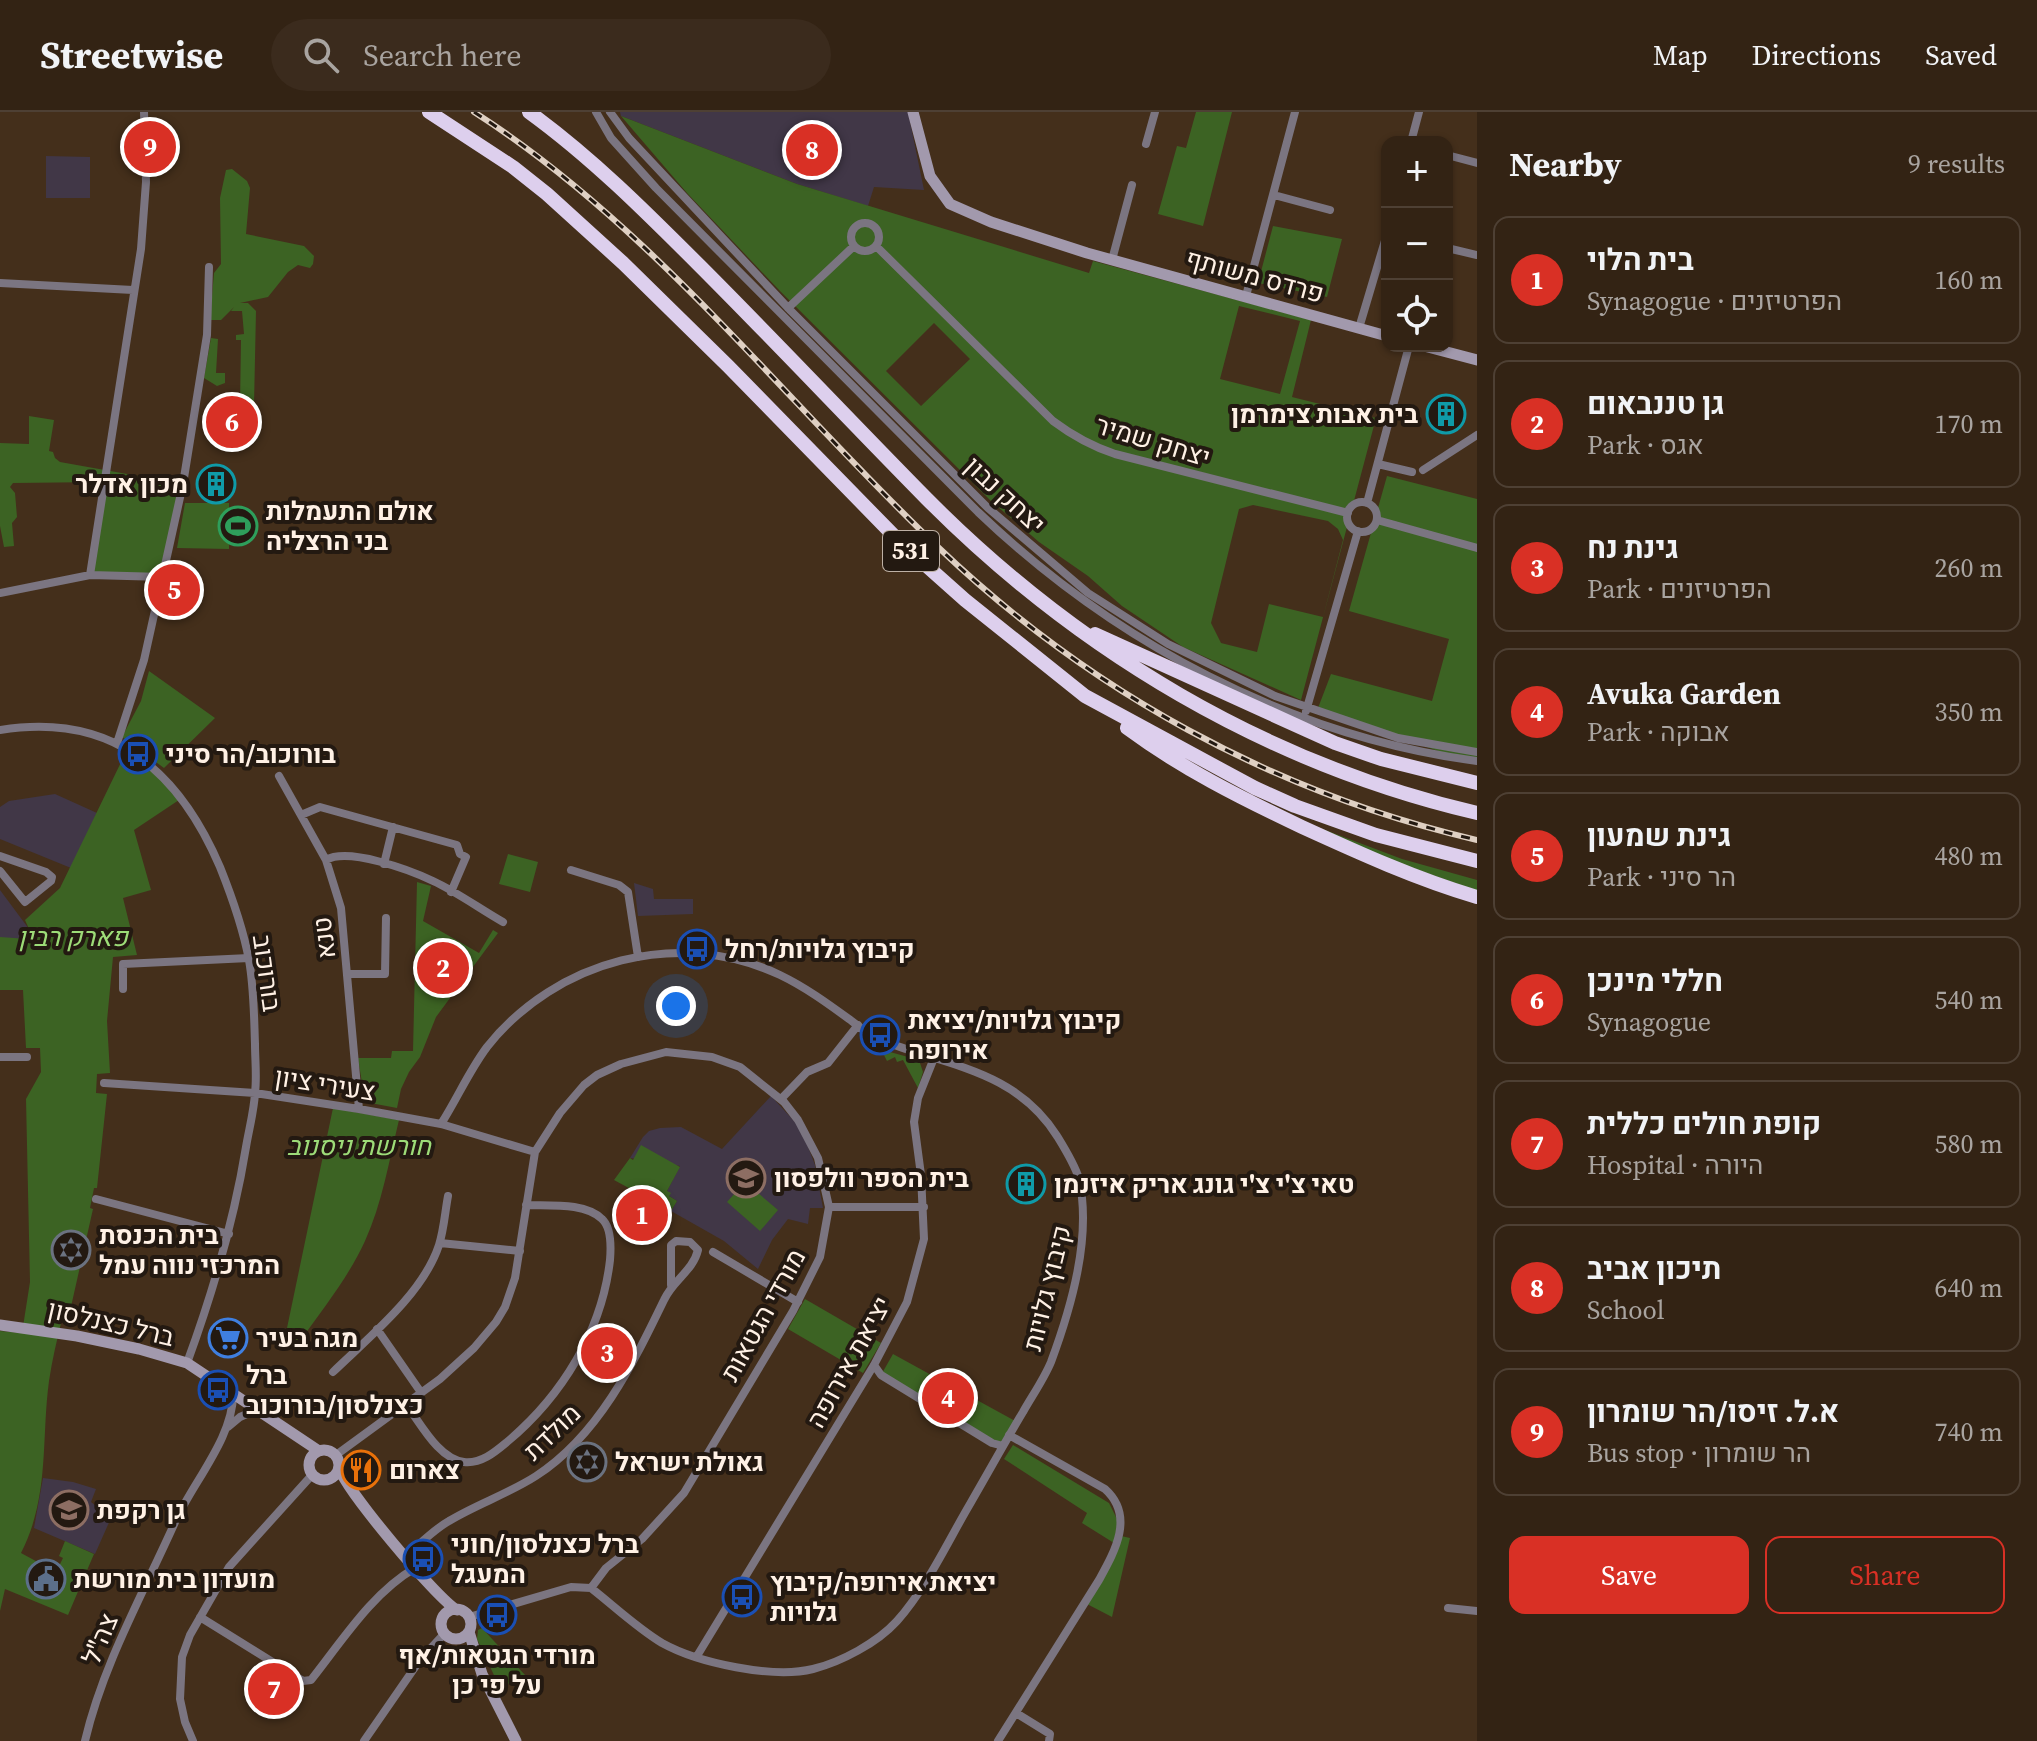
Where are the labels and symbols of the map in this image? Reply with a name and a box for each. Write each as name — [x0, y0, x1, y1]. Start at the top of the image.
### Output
pin: 9 — [124, 117, 176, 177]
pin: 8 — [786, 120, 838, 180]
street label: פרדס משותף — [1182, 240, 1328, 312]
pin: 6 — [206, 392, 258, 452]
building icon: בית אבות צימרמן — [1425, 393, 1467, 435]
place label: בית אבות צימרמן — [1231, 396, 1418, 432]
street label: יצחק שמיר — [1091, 407, 1215, 475]
street label: יצחק נבון — [957, 448, 1053, 542]
building icon: מכון אדלר — [195, 463, 237, 505]
place label: מכון אדלר — [75, 466, 188, 502]
place label: אולם התעמלות בני הרצליה — [266, 493, 434, 559]
sports icon: אולם התעמלות בני הרצליה — [217, 505, 259, 547]
road number: 531 — [883, 531, 939, 571]
pin: 5 — [148, 560, 200, 620]
bus stop icon: בורוכוב/הר סיני — [117, 733, 159, 775]
place label: בורוכוב/הר סיני — [166, 736, 336, 772]
street label: טנא — [304, 915, 344, 961]
park label: פארק רבין — [18, 919, 130, 955]
bus stop icon: קיבוץ גלויות/רחל — [676, 928, 718, 970]
place label: קיבוץ גלויות/רחל — [725, 931, 915, 967]
street label: בורוכוב — [244, 932, 290, 1014]
pin: 2 — [417, 938, 469, 998]
your location — [656, 986, 696, 1026]
place label: קיבוץ גלויות/יציאת אירופה — [908, 1002, 1121, 1068]
bus stop icon: קיבוץ גלויות/יציאת אירופה — [859, 1014, 901, 1056]
street label: צעירי ציון — [272, 1058, 378, 1110]
park label: חורשת ניסנוב — [287, 1128, 432, 1164]
school or university icon: בית הספר וולפסון — [725, 1157, 767, 1199]
place label: בית הספר וולפסון — [774, 1160, 969, 1196]
building icon: טאי צ'י צ'י גונג אריק איזנמן — [1005, 1163, 1047, 1205]
place label: טאי צ'י צ'י גונג אריק איזנמן — [1054, 1166, 1354, 1202]
pin: 1 — [616, 1185, 668, 1245]
place label: בית הכנסת המרכזי נווה עמל — [99, 1217, 280, 1283]
street label: קיבוץ גלויות — [1014, 1221, 1080, 1355]
synagogue icon: בית הכנסת המרכזי נווה עמל — [50, 1229, 92, 1271]
street label: מורדי הגטאות — [712, 1242, 814, 1388]
street label: יציאת אירופה — [798, 1290, 900, 1434]
street label: ברל כצנלסון — [44, 1291, 178, 1355]
supermarket icon: מגה בעיר — [207, 1317, 249, 1359]
place label: מגה בעיר — [256, 1320, 358, 1356]
pin: 3 — [581, 1323, 633, 1383]
place label: ברל כצנלסון/בורוכוב — [246, 1357, 424, 1423]
pin: 4 — [922, 1368, 974, 1428]
bus stop icon: ברל כצנלסון/בורוכוב — [197, 1369, 239, 1411]
street label: מולדת — [515, 1396, 589, 1468]
synagogue icon: גאולת ישראל — [566, 1441, 608, 1483]
place label: גאולת ישראל — [615, 1444, 764, 1480]
restaurant icon: צארום — [340, 1449, 382, 1491]
place label: צארום — [389, 1452, 460, 1488]
school or university icon: גן רקפת — [48, 1489, 90, 1531]
place label: גן רקפת — [97, 1492, 186, 1528]
place label: ברל כצנלסון/חוני המעגל — [451, 1526, 639, 1592]
bus stop icon: ברל כצנלסון/חוני המעגל — [402, 1538, 444, 1580]
public building icon: מועדון בית מורשת — [25, 1558, 67, 1600]
place label: מועדון בית מורשת — [74, 1561, 275, 1597]
place label: יציאת אירופה/קיבוץ גלויות — [770, 1564, 996, 1630]
bus stop icon: יציאת אירופה/קיבוץ גלויות — [721, 1576, 763, 1618]
bus stop icon: מורדי הגטאות/אף על פי כן — [476, 1594, 518, 1636]
street label: צה"ל — [73, 1608, 127, 1670]
place label: מורדי הגטאות/אף על פי כן — [398, 1637, 596, 1703]
pin: 7 — [248, 1659, 300, 1719]

